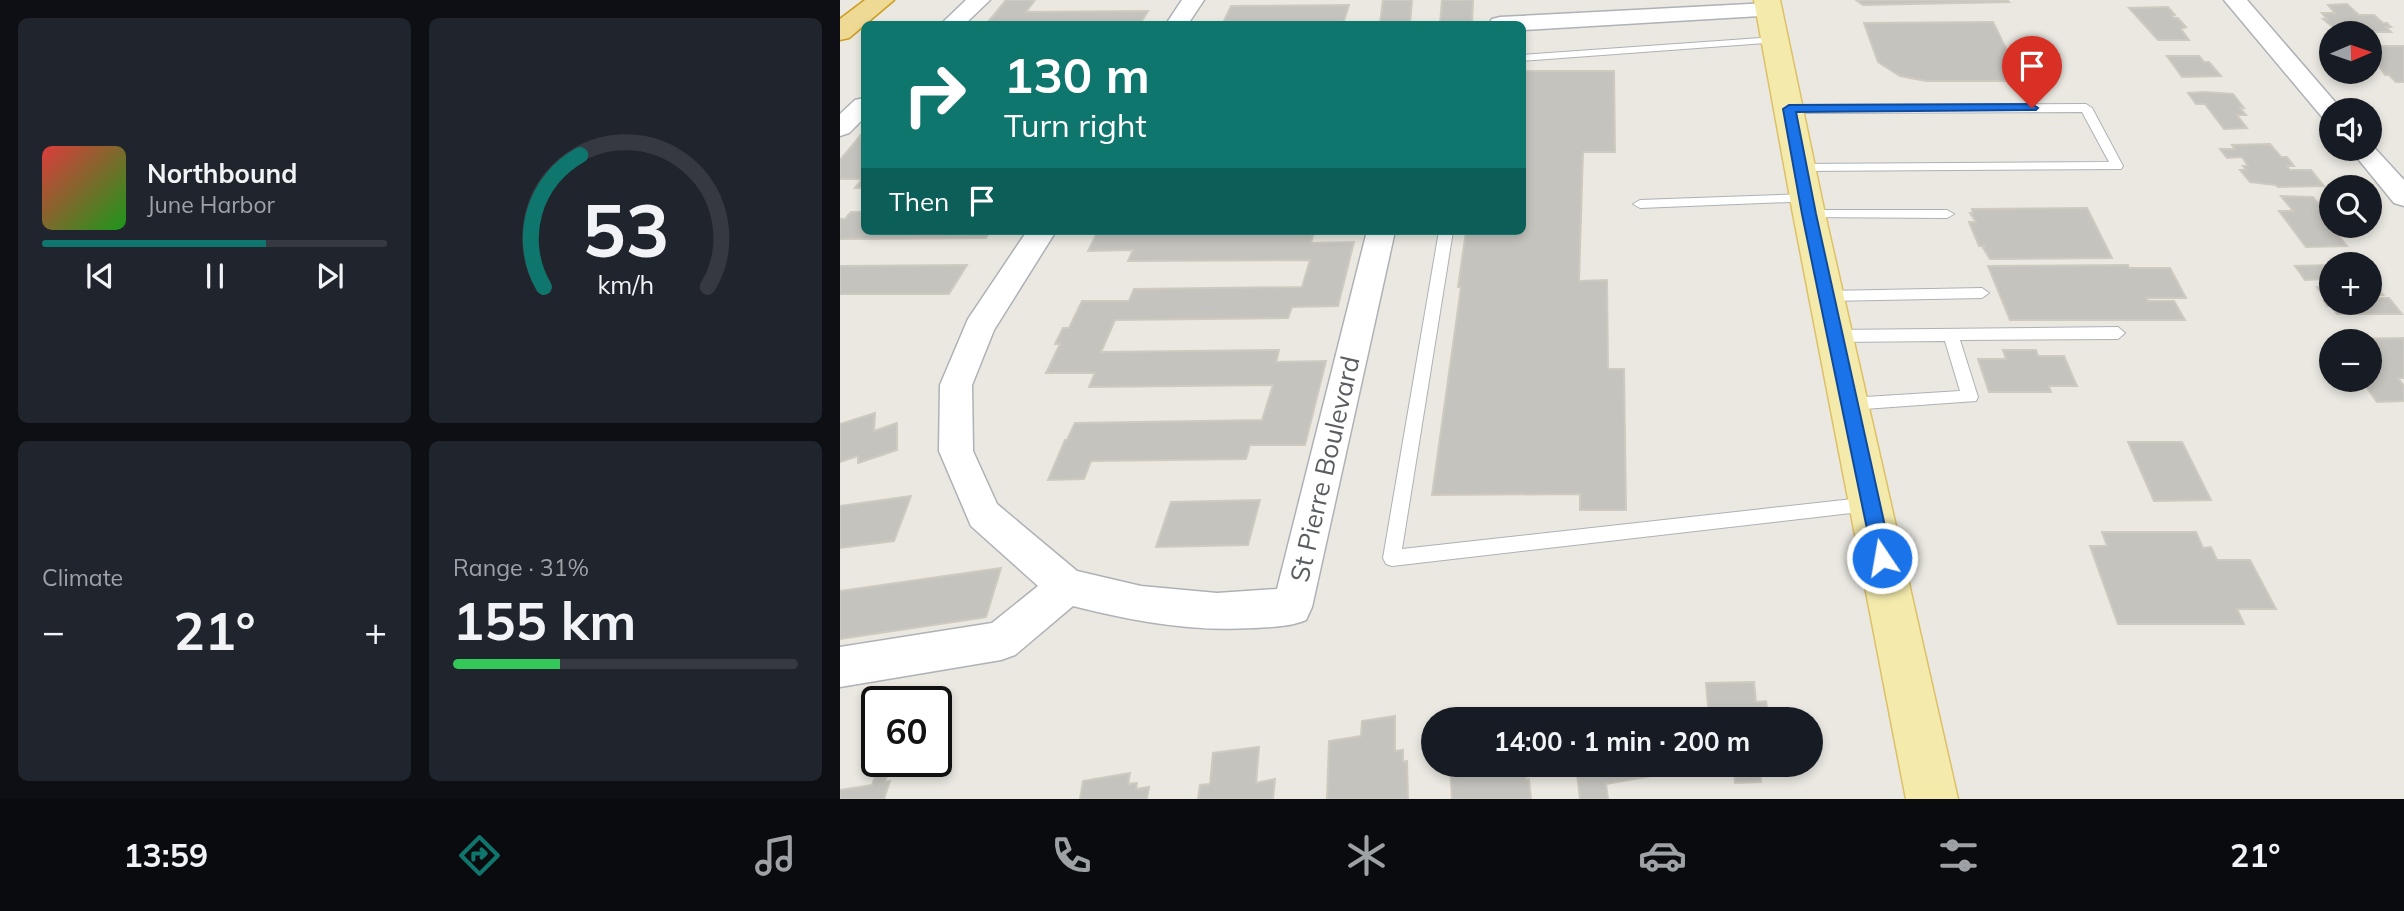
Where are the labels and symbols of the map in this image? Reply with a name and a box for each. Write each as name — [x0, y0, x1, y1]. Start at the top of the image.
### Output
north arrow — [2319, 21, 2382, 84]
pin — [2002, 36, 2062, 108]
street label: St Pierre Boulevard — [1282, 353, 1367, 585]
position arrow — [1845, 521, 1919, 595]
speed limit sign: 60 — [861, 686, 952, 777]

